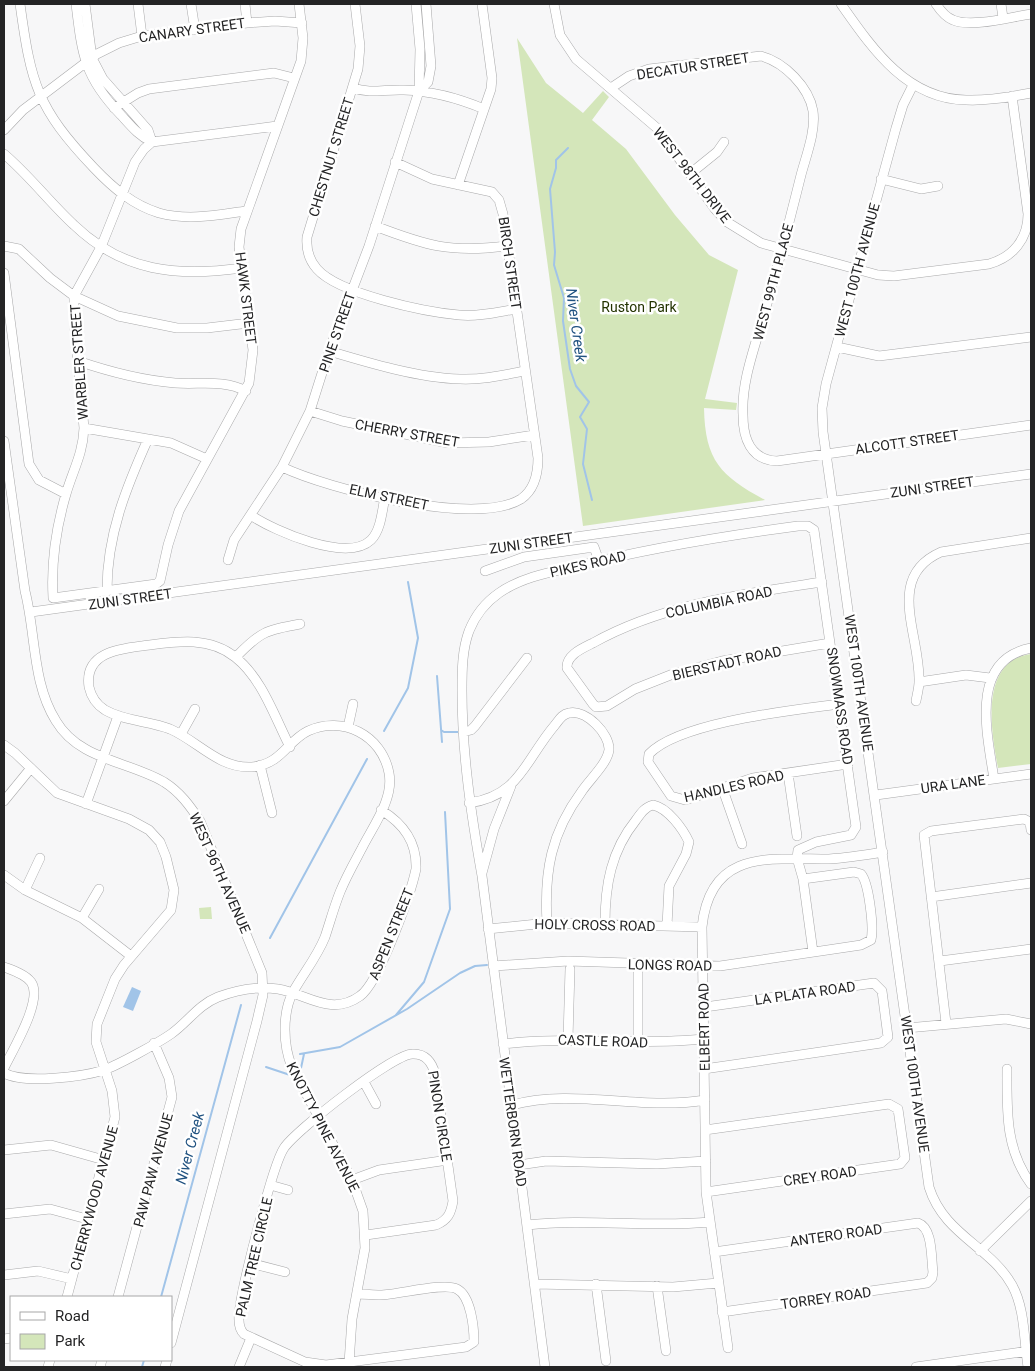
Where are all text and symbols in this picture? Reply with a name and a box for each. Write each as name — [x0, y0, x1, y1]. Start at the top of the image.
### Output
street label: CANARY STREET — [138, 15, 247, 45]
street label: DECATUR STREET — [636, 49, 751, 83]
street label: CHESTNUT STREET — [305, 95, 357, 219]
street label: WEST 98TH DRIVE — [650, 124, 734, 226]
street label: WEST 100TH AVENUE — [831, 201, 883, 339]
street label: BIRCH STREET — [496, 216, 525, 311]
street label: WEST 99TH PLACE — [750, 222, 796, 342]
street label: HAWK STREET — [232, 251, 260, 346]
water label: Niver Creek — [562, 287, 590, 364]
street label: PINE STREET — [316, 289, 358, 374]
park label: Ruston Park — [601, 299, 678, 315]
street label: WARBLER STREET — [67, 303, 91, 420]
street label: CHERRY STREET — [354, 416, 461, 450]
street label: ALCOTT STREET — [854, 427, 960, 457]
street label: ZUNI STREET — [889, 473, 976, 501]
street label: ELM STREET — [348, 481, 431, 513]
street label: ZUNI STREET — [488, 529, 575, 557]
street label: PIKES ROAD — [548, 547, 628, 581]
street label: COLUMBIA ROAD — [664, 583, 774, 621]
street label: ZUNI STREET — [87, 585, 174, 613]
street label: WEST 100TH AVENUE — [841, 614, 877, 753]
street label: BIERSTADT ROAD — [671, 643, 783, 683]
street label: SNOWMASS ROAD — [824, 646, 856, 766]
street label: HANDLES ROAD — [682, 767, 786, 805]
street label: URA LANE — [920, 772, 986, 796]
street label: WEST 96TH AVENUE — [186, 810, 254, 936]
street label: ASPEN STREET — [365, 885, 417, 982]
street label: HOLY CROSS ROAD — [534, 916, 656, 934]
street label: LONGS ROAD — [628, 956, 712, 974]
street label: LA PLATA ROAD — [753, 978, 857, 1008]
street label: ELBERT ROAD — [695, 983, 713, 1071]
street label: WEST 100TH AVENUE — [897, 1015, 933, 1154]
street label: CASTLE ROAD — [558, 1031, 648, 1051]
street label: WETTERBORN ROAD — [496, 1056, 530, 1188]
street label: KNOTTY PINE AVENUE — [283, 1059, 363, 1195]
street label: PINON CIRCLE — [425, 1069, 455, 1163]
water label: Niver Creek — [172, 1109, 208, 1186]
street label: PAW PAW AVENUE — [130, 1111, 176, 1229]
street label: CHERRYWOOD AVENUE — [67, 1124, 121, 1272]
street label: CREY ROAD — [782, 1163, 858, 1189]
street label: PALM TREE CIRCLE — [232, 1195, 276, 1318]
street label: ANTERO ROAD — [789, 1221, 883, 1249]
street label: TORREY ROAD — [780, 1284, 872, 1312]
legend — [10, 1296, 172, 1361]
text: Road — [55, 1307, 89, 1325]
text: Park — [55, 1332, 86, 1350]

